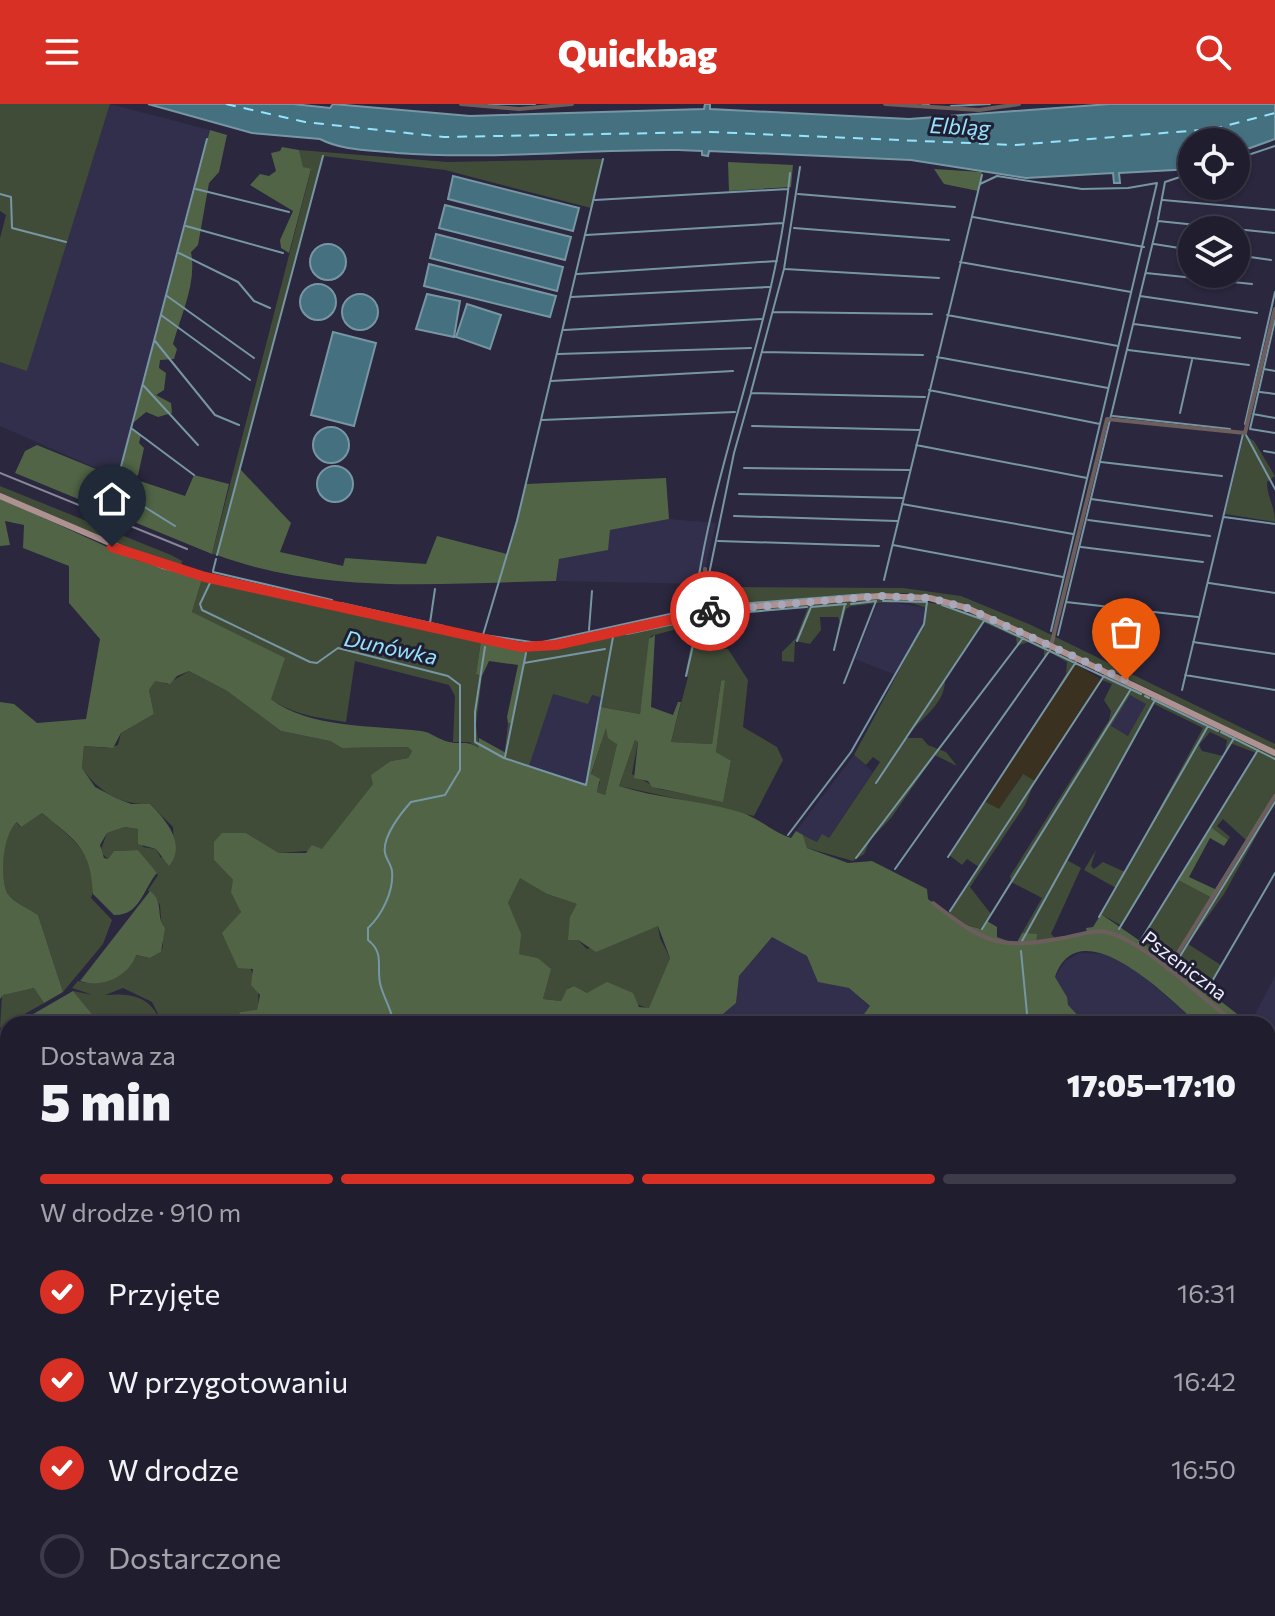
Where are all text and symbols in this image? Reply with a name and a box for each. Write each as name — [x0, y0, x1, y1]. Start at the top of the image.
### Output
icon: menu — [40, 30, 84, 74]
text: Quickbag — [558, 30, 717, 74]
icon: search — [1191, 30, 1235, 74]
water label: Elbląg — [929, 111, 992, 141]
map controls — [1178, 128, 1250, 288]
button: locate — [1178, 128, 1250, 200]
button: layers — [1178, 216, 1250, 288]
pin — [78, 465, 146, 547]
icon: home — [90, 477, 134, 521]
courier — [670, 571, 750, 651]
icon: bike — [688, 589, 732, 633]
pin — [1092, 598, 1160, 680]
icon: bag — [1104, 610, 1148, 654]
water label: Dunówka — [342, 624, 440, 670]
street label: Pszeniczna — [1138, 925, 1232, 1005]
text: Dostawa za — [40, 1039, 176, 1070]
text: 17:05–17:10 — [1067, 1066, 1236, 1103]
text: 5 min — [40, 1068, 171, 1132]
text: W drodze · 910 m — [40, 1196, 241, 1227]
icon: check — [40, 1270, 84, 1314]
text: Przyjęte — [108, 1274, 220, 1311]
text: 16:31 — [1177, 1277, 1236, 1308]
icon: check — [40, 1358, 84, 1402]
text: W przygotowaniu — [108, 1362, 348, 1399]
text: 16:42 — [1173, 1365, 1236, 1396]
icon: check — [40, 1446, 84, 1490]
text: W drodze — [108, 1450, 239, 1487]
text: 16:50 — [1171, 1453, 1236, 1484]
text: Dostarczone — [108, 1538, 281, 1575]

